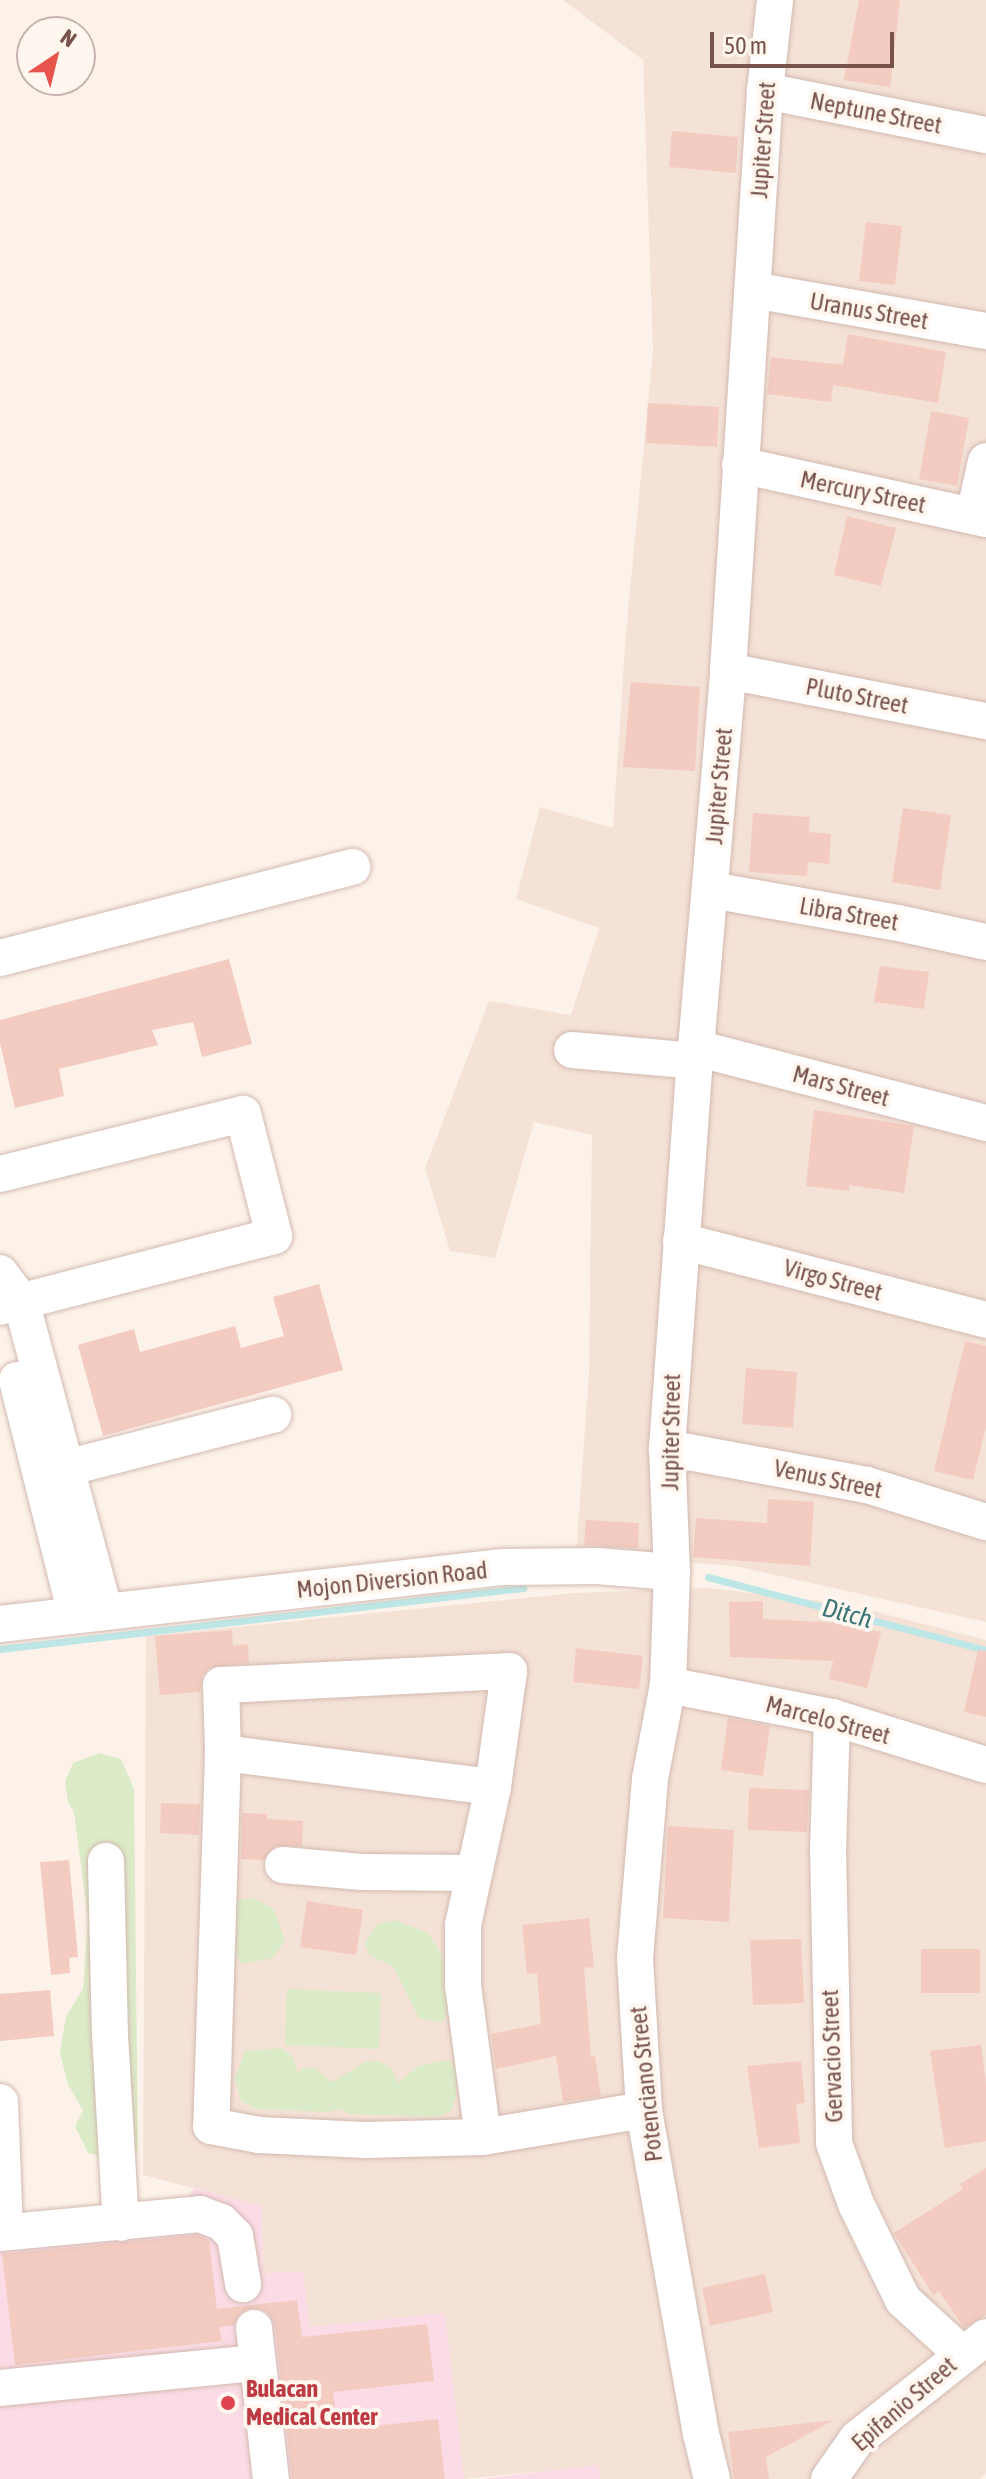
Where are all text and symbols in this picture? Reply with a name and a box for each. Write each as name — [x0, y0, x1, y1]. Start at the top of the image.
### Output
north arrow — [16, 16, 96, 96]
scale bar — [714, 16, 898, 66]
text: N — [56, 24, 81, 52]
text: 50 m — [724, 32, 767, 59]
street label: Jupiter Street — [745, 81, 781, 199]
street label: Neptune Street — [808, 86, 944, 140]
street label: Uranus Street — [808, 286, 930, 336]
street label: Mercury Street — [798, 465, 928, 519]
street label: Pluto Street — [803, 672, 911, 720]
street label: Jupiter Street — [700, 727, 738, 845]
street label: Libra Street — [797, 891, 901, 937]
street label: Mars Street — [790, 1059, 892, 1113]
street label: Virgo Street — [781, 1253, 885, 1307]
street label: Jupiter Street — [656, 1373, 686, 1491]
street label: Venus Street — [771, 1454, 885, 1504]
street label: Mojon Diversion Road — [295, 1556, 489, 1604]
water label: Ditch — [819, 1592, 875, 1636]
street label: Marcelo Street — [763, 1690, 893, 1750]
street label: Gervacio Street — [815, 1989, 849, 2123]
street label: Potenciano Street — [624, 2005, 668, 2163]
street label: Epifanio Street — [846, 2351, 962, 2457]
place label: Bulacan Medical Center — [246, 2375, 377, 2431]
marker: Bulacan Medical Center — [217, 2392, 239, 2414]

